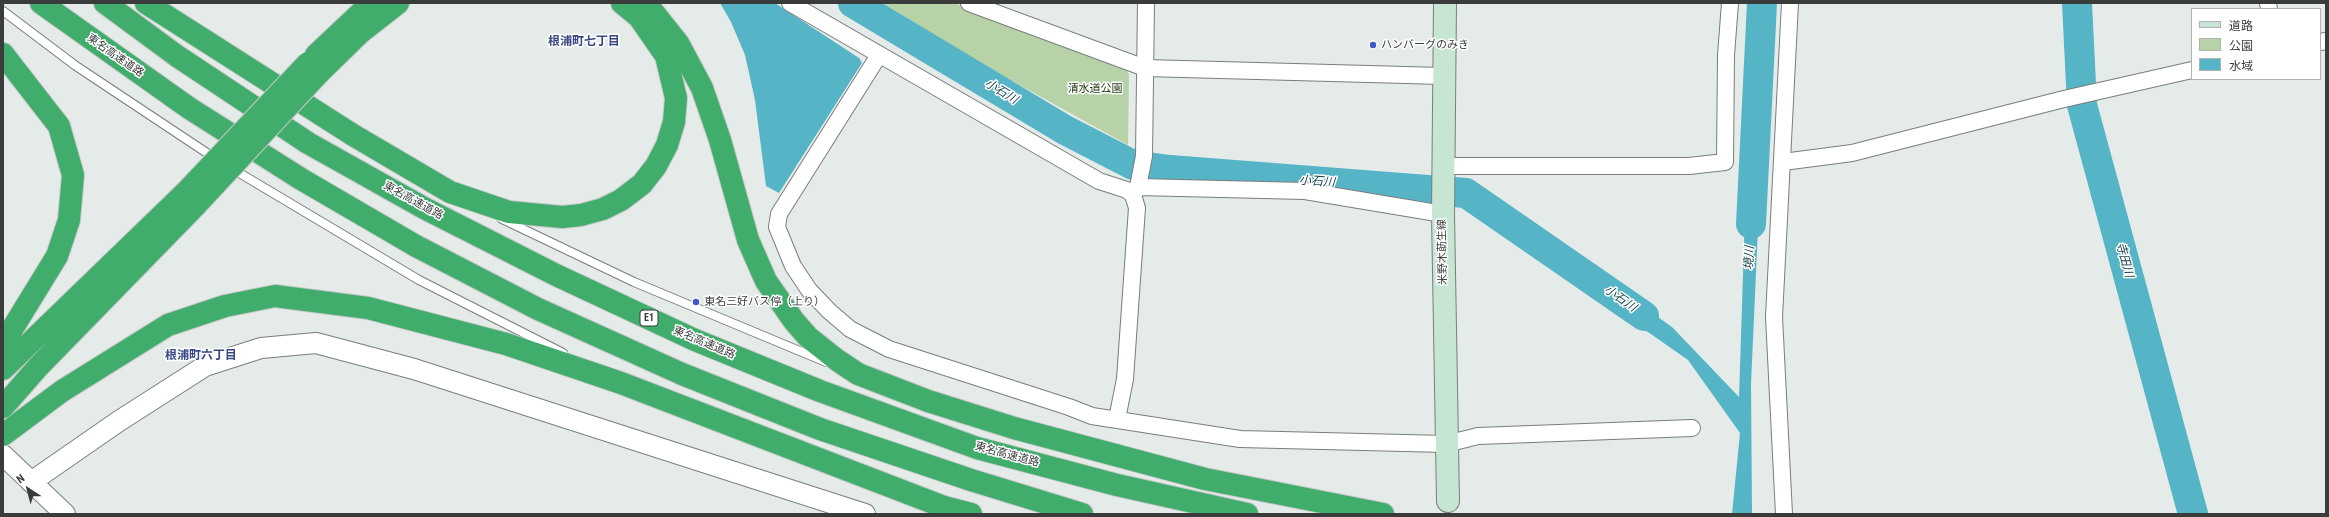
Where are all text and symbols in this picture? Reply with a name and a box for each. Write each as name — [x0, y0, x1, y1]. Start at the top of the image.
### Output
legend — [2191, 8, 2321, 80]
text: 道路 — [2229, 19, 2253, 33]
street label: 東名高速道路 — [84, 32, 146, 80]
district label: 根浦町七丁目 — [548, 35, 620, 49]
place label: ハンバーグのみき — [1381, 38, 1469, 52]
text: 公園 — [2229, 39, 2253, 53]
marker: ハンバーグのみき — [1368, 40, 1378, 50]
text: 水域 — [2229, 59, 2253, 73]
water label: 小石川 — [982, 77, 1020, 107]
park label: 清水道公園 — [1068, 82, 1122, 96]
water label: 小石川 — [1299, 174, 1335, 190]
street label: 東名高速道路 — [381, 179, 445, 223]
street label: 米野木莇生線 — [1436, 219, 1450, 285]
water label: 寺田川 — [2112, 241, 2136, 279]
water label: 境川 — [1742, 246, 1758, 270]
water label: 小石川 — [1601, 283, 1639, 315]
place label: 東名三好バス停（上り） — [704, 295, 825, 309]
marker: 東名三好バス停（上り） — [691, 297, 701, 307]
road number: E1 — [640, 310, 658, 326]
street label: 東名高速道路 — [671, 324, 737, 362]
district label: 根浦町六丁目 — [165, 349, 237, 363]
street label: 東名高速道路 — [973, 440, 1041, 470]
north arrow — [8, 469, 48, 509]
text: N — [14, 472, 27, 486]

